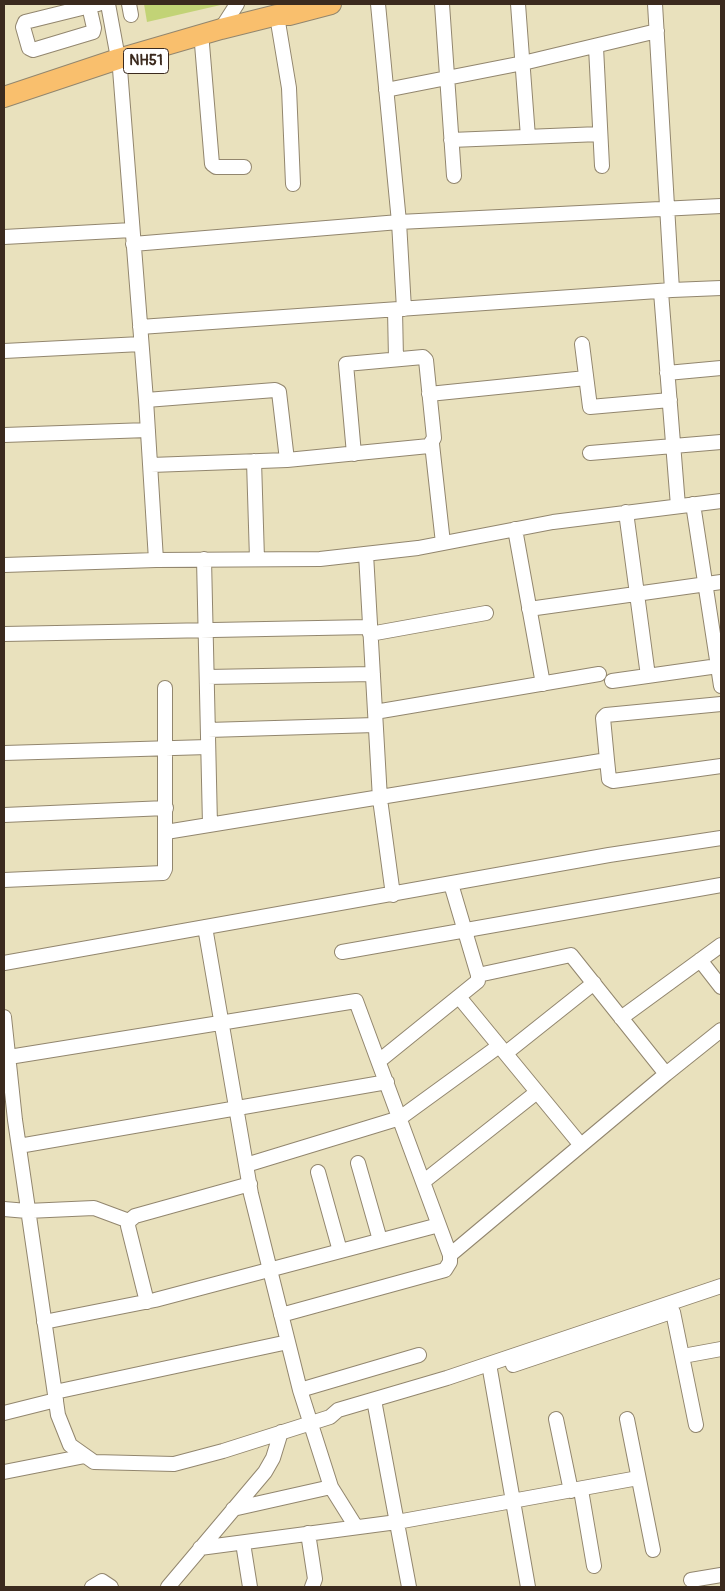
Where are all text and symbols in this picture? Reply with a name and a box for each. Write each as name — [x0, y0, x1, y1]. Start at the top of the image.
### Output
road number: NH51 — [124, 48, 168, 74]

